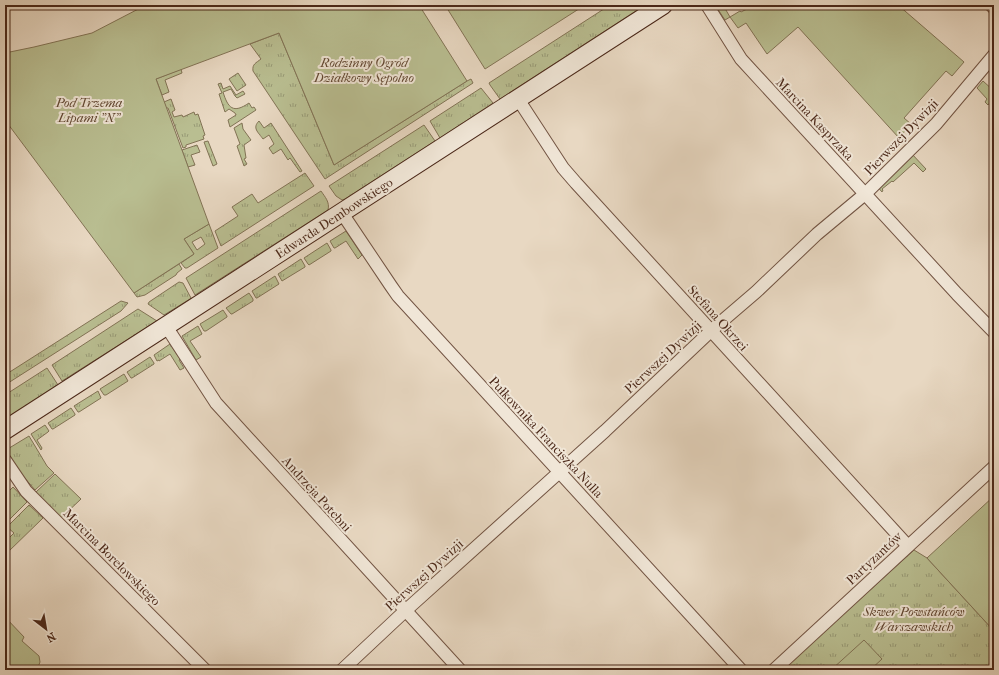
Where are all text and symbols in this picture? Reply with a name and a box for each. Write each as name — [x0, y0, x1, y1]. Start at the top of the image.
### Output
park label: Rodzinny Ogród Działkowy Sępolno — [313, 55, 415, 85]
street label: Marcina Kasprzaka — [773, 75, 858, 164]
park label: Pod Trzema Lipami "N" — [55, 95, 123, 125]
street label: Pierwszej Dywizji — [861, 96, 941, 178]
street label: Edwarda Dembowskiego — [273, 174, 396, 262]
street label: Stefana Okrzei — [685, 282, 751, 354]
street label: Pierwszej Dywizji — [621, 317, 705, 396]
street label: Pułkownika Franciszka Nulla — [486, 373, 607, 501]
street label: Andrzeja Potebni — [279, 453, 355, 535]
street label: Marcina Borelowskiego — [60, 505, 164, 609]
street label: Partyzantów — [843, 528, 905, 588]
street label: Pierwszej Dywizji — [382, 536, 466, 614]
park label: Skwer Powstańców Warszawskich — [862, 604, 965, 634]
north arrow — [26, 609, 66, 649]
text: N — [43, 629, 58, 645]

